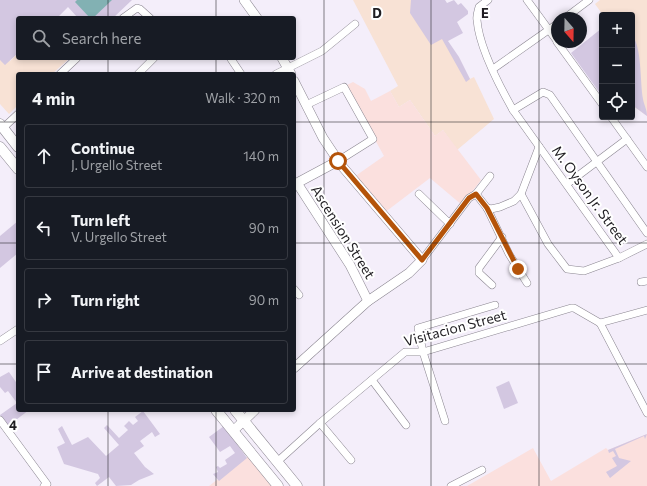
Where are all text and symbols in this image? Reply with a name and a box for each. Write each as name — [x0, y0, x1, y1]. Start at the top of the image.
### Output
text: D — [372, 5, 382, 21]
text: E — [481, 5, 489, 21]
north arrow — [551, 12, 587, 48]
map controls — [599, 12, 635, 120]
button: + — [599, 12, 635, 48]
search box — [16, 16, 296, 60]
icon: search — [30, 27, 52, 49]
text: Search here — [62, 29, 141, 47]
button: − — [599, 48, 635, 84]
button: locate — [599, 84, 635, 120]
text: 4 min — [32, 88, 75, 109]
text: Walk · 320 m — [205, 90, 280, 106]
text: Continue — [71, 139, 135, 157]
street label: M. Oyson Jr. Street — [549, 142, 632, 248]
icon: ahead — [33, 145, 55, 167]
text: 140 m — [243, 148, 279, 164]
route start — [329, 152, 347, 170]
text: J. Urgello Street — [71, 157, 162, 173]
street label: Ascension Street — [308, 182, 379, 282]
text: Turn left — [71, 211, 130, 229]
icon: left — [33, 217, 55, 239]
text: 90 m — [249, 220, 279, 236]
text: V. Urgello Street — [71, 229, 167, 245]
route end — [509, 260, 527, 278]
icon: right — [33, 289, 55, 311]
text: Turn right — [71, 291, 140, 309]
text: 90 m — [249, 292, 279, 308]
street label: Visitacion Street — [402, 306, 508, 349]
icon: arrive — [33, 361, 55, 383]
text: Arrive at destination — [71, 363, 213, 381]
text: 4 — [9, 417, 17, 433]

